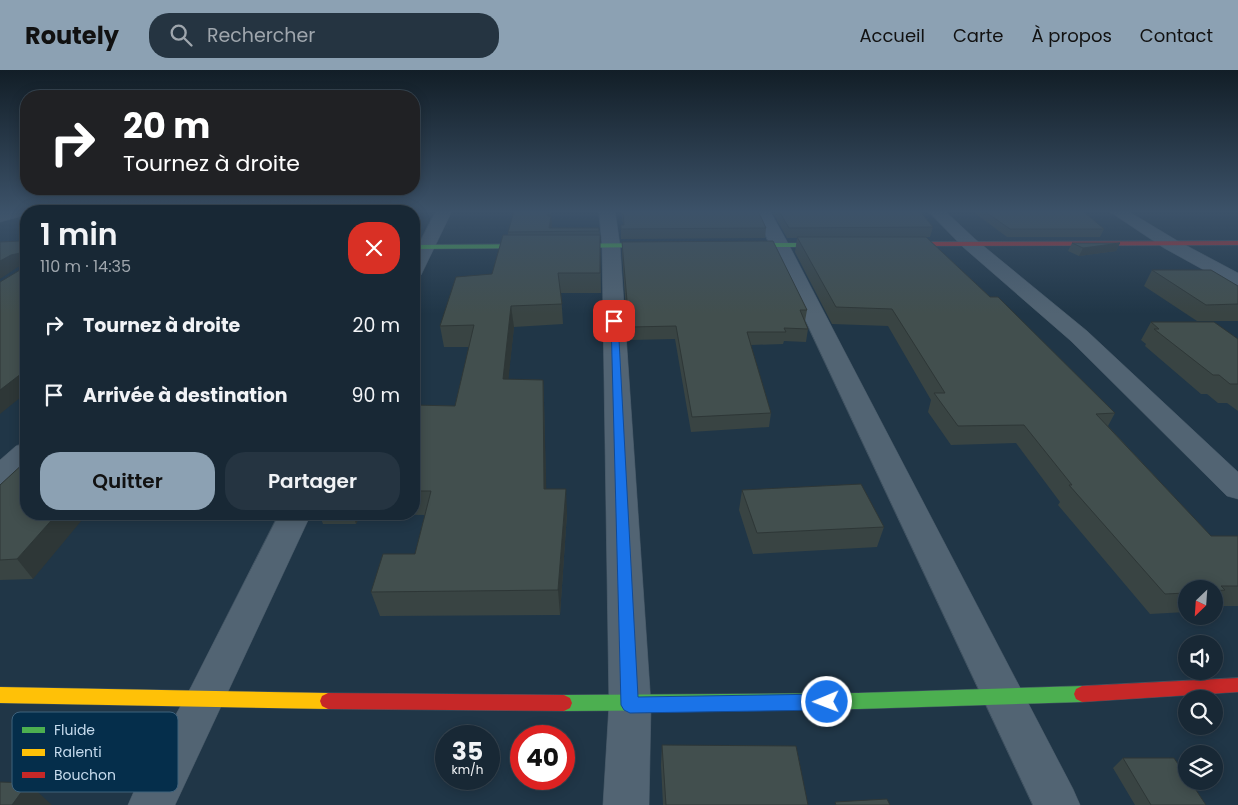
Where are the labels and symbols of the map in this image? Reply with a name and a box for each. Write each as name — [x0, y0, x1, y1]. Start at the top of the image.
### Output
pin — [593, 300, 635, 342]
north arrow — [1178, 580, 1222, 625]
position arrow — [800, 675, 852, 727]
legend — [12, 712, 178, 792]
text: Fluide — [54, 720, 95, 740]
speed limit sign: 40 — [510, 725, 575, 790]
text: Ralenti — [54, 742, 102, 762]
text: Bouchon — [54, 765, 116, 785]

